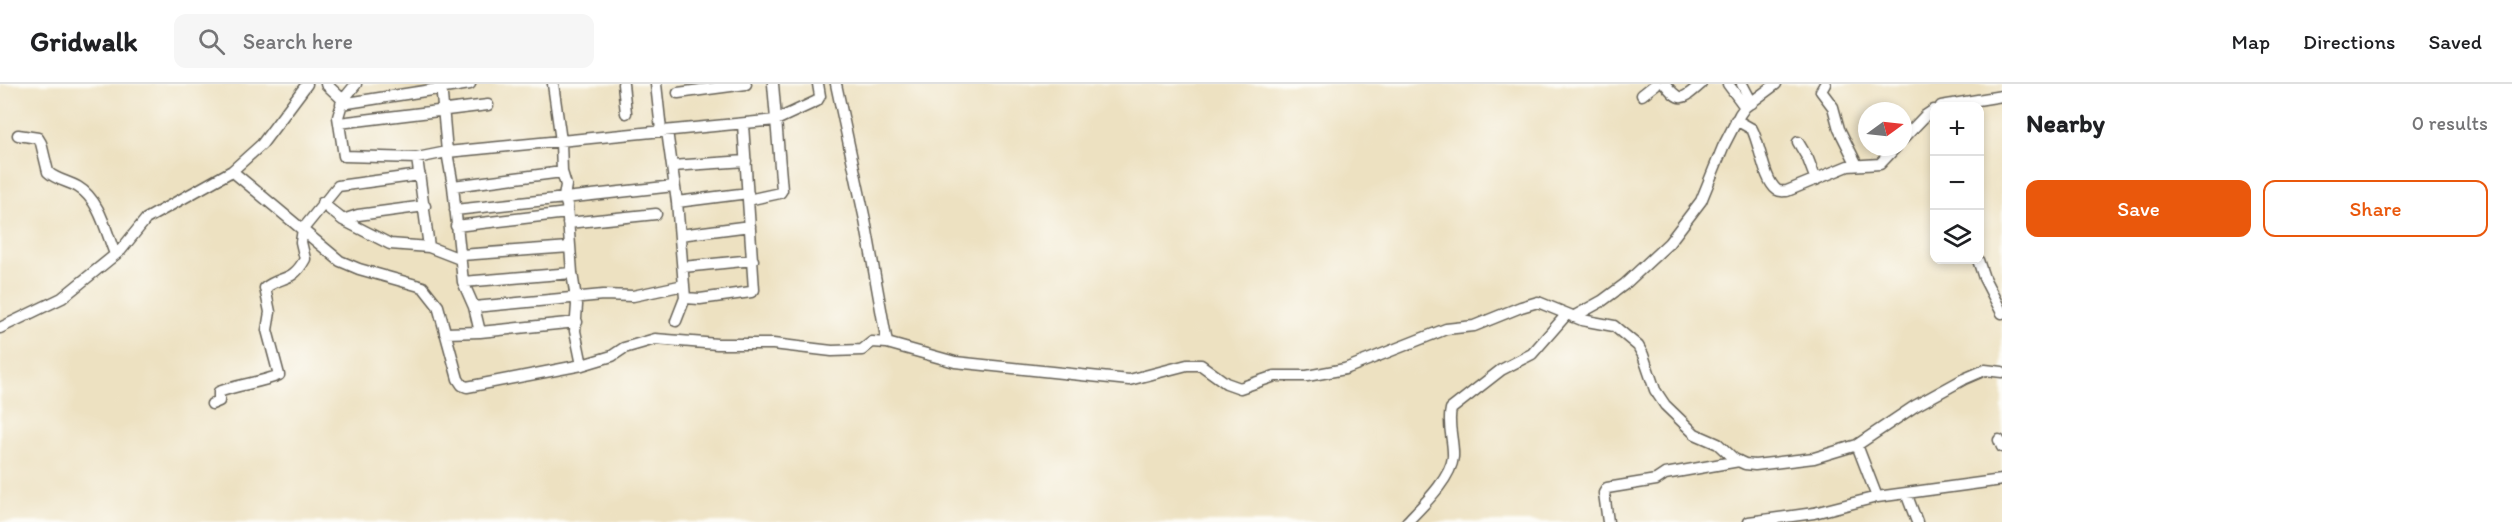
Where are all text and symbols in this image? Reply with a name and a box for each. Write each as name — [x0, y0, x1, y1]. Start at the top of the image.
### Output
search box — [174, 14, 594, 68]
text: Gridwalk — [30, 24, 138, 58]
icon: search — [195, 25, 228, 58]
text: Search here — [243, 28, 353, 55]
text: Map — [2232, 29, 2270, 54]
text: Directions — [2303, 29, 2395, 54]
text: Saved — [2428, 29, 2482, 54]
north arrow — [1858, 102, 1912, 156]
map controls — [1930, 102, 1984, 264]
button: + — [1930, 102, 1984, 156]
text: Nearby — [2026, 107, 2105, 139]
text: 0 results — [2412, 111, 2488, 135]
button: − — [1930, 156, 1984, 210]
button: Save — [2026, 180, 2251, 237]
button: Share — [2263, 180, 2488, 237]
button: layers — [1930, 210, 1984, 264]

